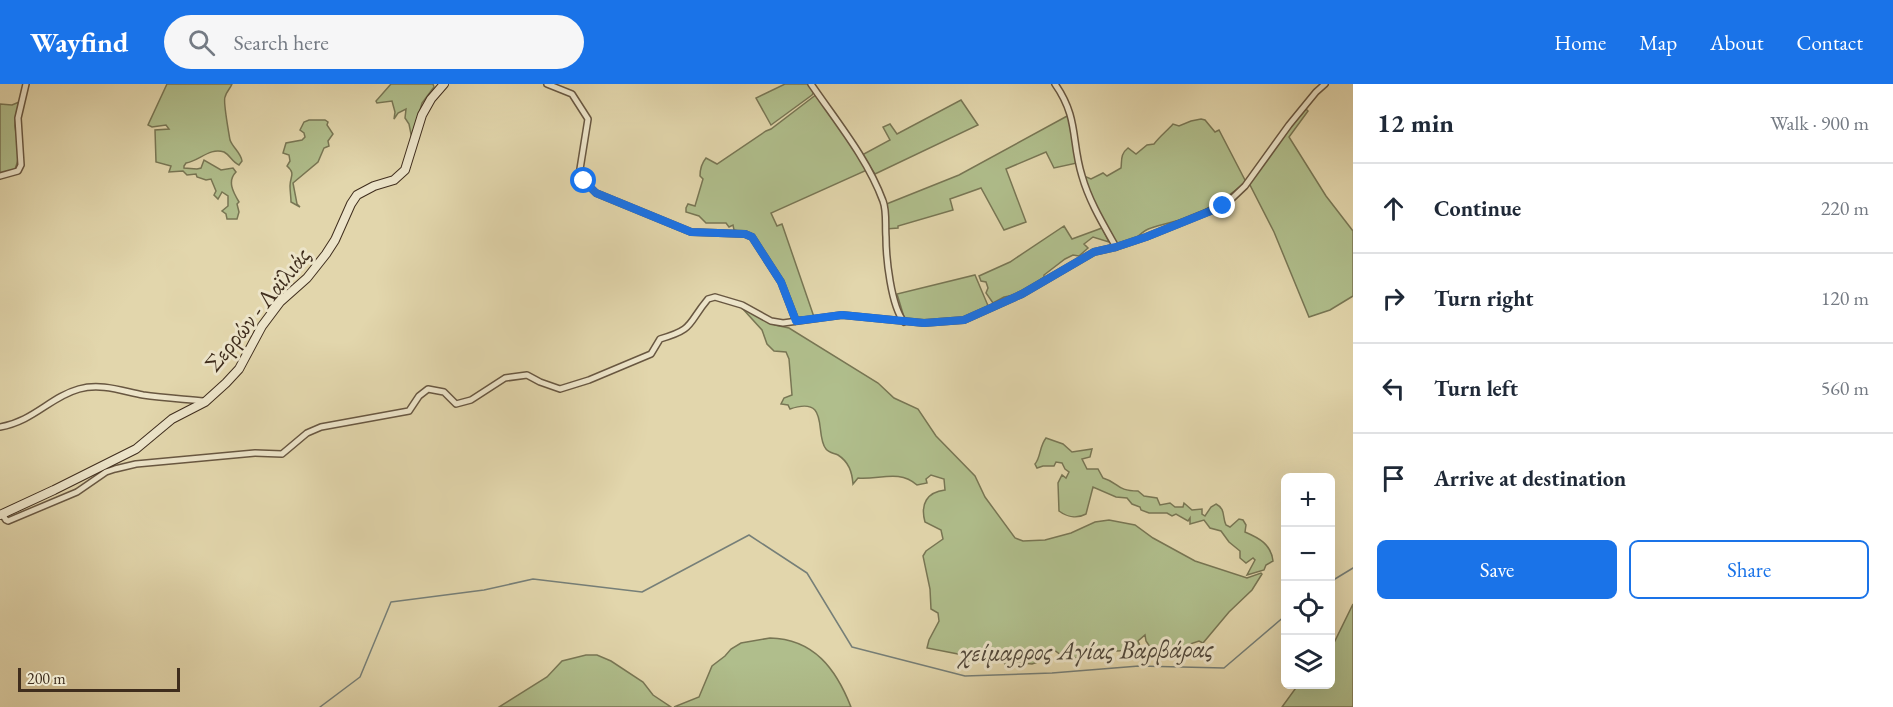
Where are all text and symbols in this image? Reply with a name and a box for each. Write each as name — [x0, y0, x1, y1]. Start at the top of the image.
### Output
search box — [164, 15, 584, 69]
text: Wayfind — [30, 24, 128, 60]
icon: search — [185, 26, 218, 59]
text: Search here — [233, 28, 329, 57]
text: Home — [1554, 29, 1606, 56]
text: Map — [1639, 29, 1677, 56]
text: About — [1710, 29, 1763, 56]
text: Contact — [1796, 29, 1863, 56]
text: 12 min — [1377, 106, 1454, 140]
text: Walk · 900 m — [1770, 110, 1869, 136]
route start — [570, 167, 596, 193]
route end — [1209, 192, 1235, 218]
icon: ahead — [1377, 192, 1410, 225]
text: Continue — [1434, 194, 1521, 223]
text: 220 m — [1821, 195, 1869, 221]
street label: Σερρών - Λαϊλιάς — [197, 240, 317, 378]
icon: right — [1377, 282, 1410, 315]
text: Turn right — [1434, 284, 1533, 313]
text: 120 m — [1821, 285, 1869, 311]
icon: left — [1377, 372, 1410, 405]
text: Turn left — [1434, 374, 1518, 403]
text: 560 m — [1821, 375, 1869, 401]
icon: arrive — [1377, 462, 1410, 495]
text: Arrive at destination — [1434, 464, 1626, 493]
map controls — [1281, 473, 1335, 689]
button: + — [1281, 473, 1335, 527]
button: − — [1281, 527, 1335, 581]
button: Save — [1377, 540, 1617, 599]
button: Share — [1629, 540, 1869, 599]
button: locate — [1281, 581, 1335, 635]
water label: χείμαρρος Αγίας Βαρβάρας — [956, 631, 1215, 669]
button: layers — [1281, 635, 1335, 689]
scale bar — [18, 665, 180, 692]
text: 200 m — [27, 668, 66, 689]

